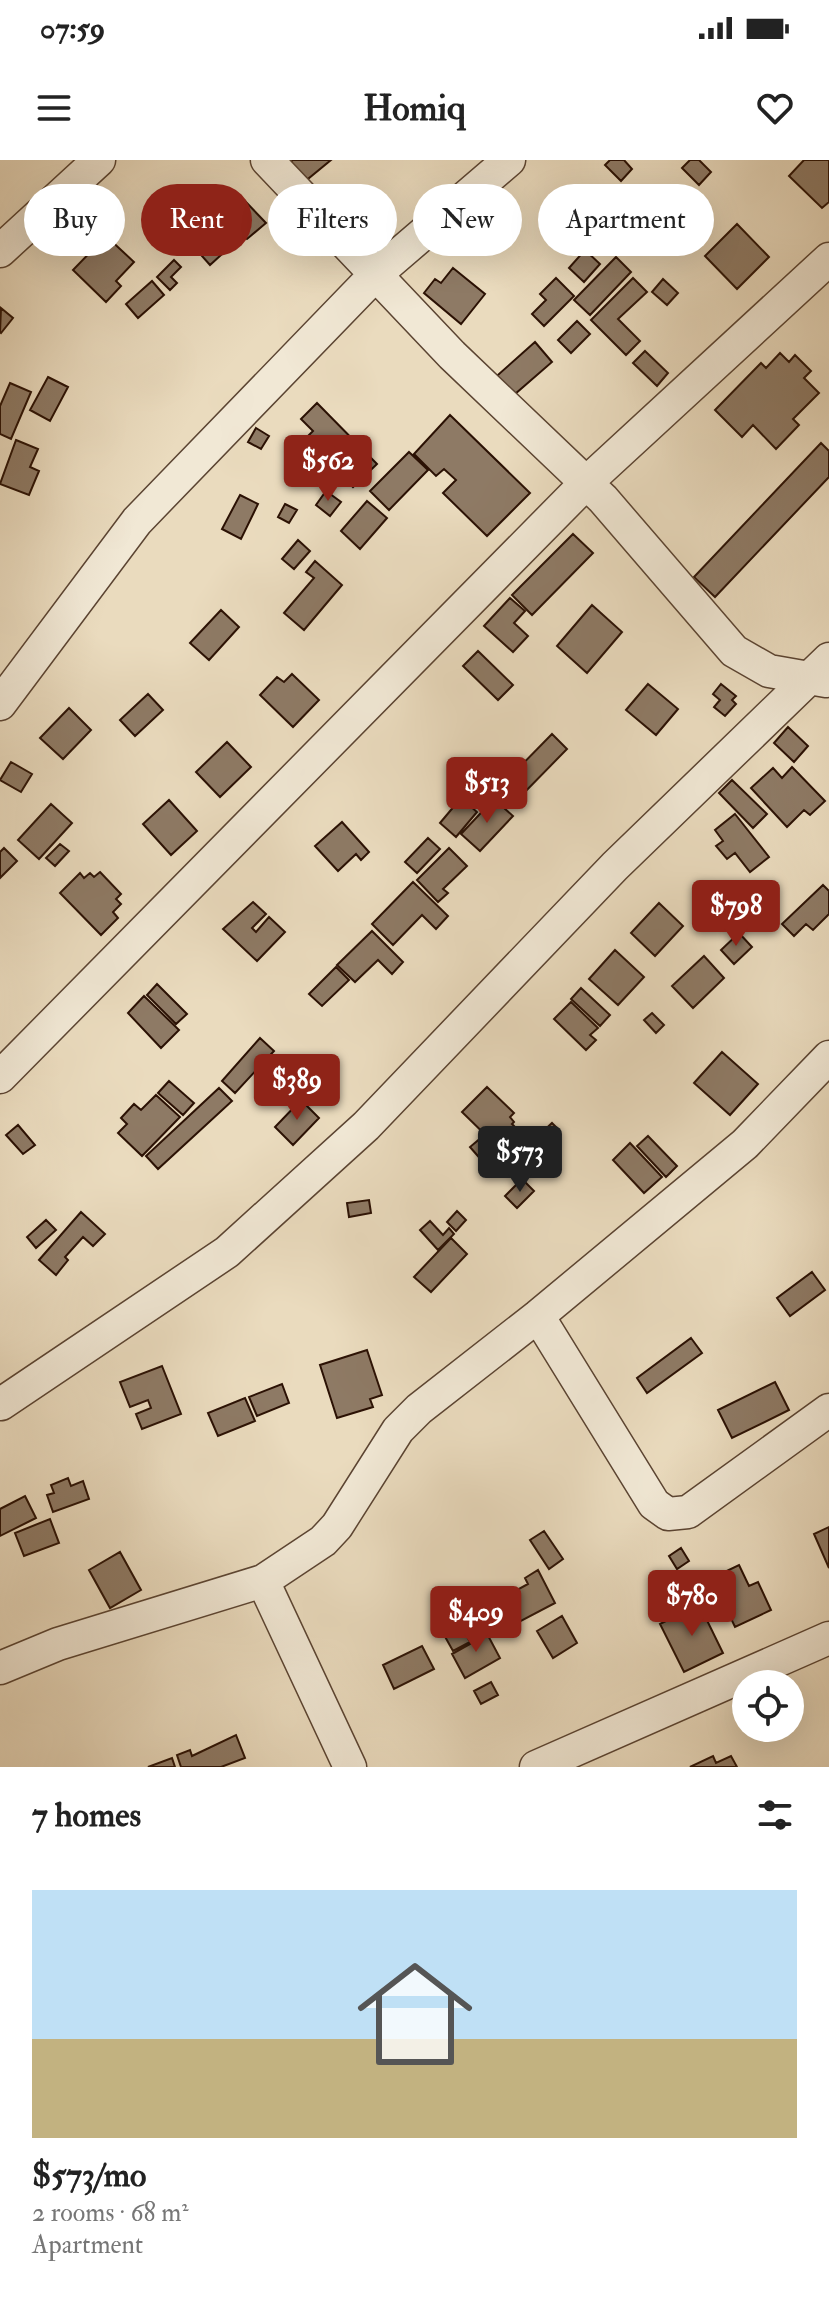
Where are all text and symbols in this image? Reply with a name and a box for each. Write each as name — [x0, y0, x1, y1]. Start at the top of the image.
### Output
text: 07:59 — [40, 10, 105, 47]
icon: menu — [32, 86, 76, 130]
text: Homiq — [363, 86, 466, 131]
icon: heart — [753, 86, 797, 130]
chip: Buy — [24, 184, 125, 256]
chip: Rent — [141, 184, 252, 256]
chip: Filters — [268, 184, 397, 256]
chip: New — [413, 184, 522, 256]
chip: Apartment — [538, 184, 714, 256]
pin: $562 — [281, 435, 375, 503]
text: $562 — [302, 445, 354, 477]
pin: $513 — [440, 757, 534, 825]
text: $513 — [464, 767, 510, 799]
pin: $798 — [689, 880, 783, 948]
text: $798 — [710, 890, 762, 922]
pin: $389 — [250, 1054, 344, 1122]
text: $389 — [272, 1064, 322, 1096]
pin: $573 — [473, 1126, 567, 1194]
text: $573 — [496, 1136, 544, 1168]
pin: $780 — [645, 1570, 739, 1638]
text: $780 — [666, 1580, 718, 1612]
pin: $409 — [429, 1586, 523, 1654]
text: $409 — [448, 1596, 504, 1628]
map controls — [732, 1670, 804, 1742]
button: locate — [732, 1670, 804, 1742]
icon: filters — [753, 1793, 797, 1837]
text: 7 homes — [32, 1794, 141, 1837]
icon: home — [343, 1942, 487, 2086]
text: $573/mo — [32, 2154, 146, 2197]
text: 2 rooms · 68 m² — [32, 2197, 189, 2229]
text: Apartment — [32, 2229, 143, 2261]

